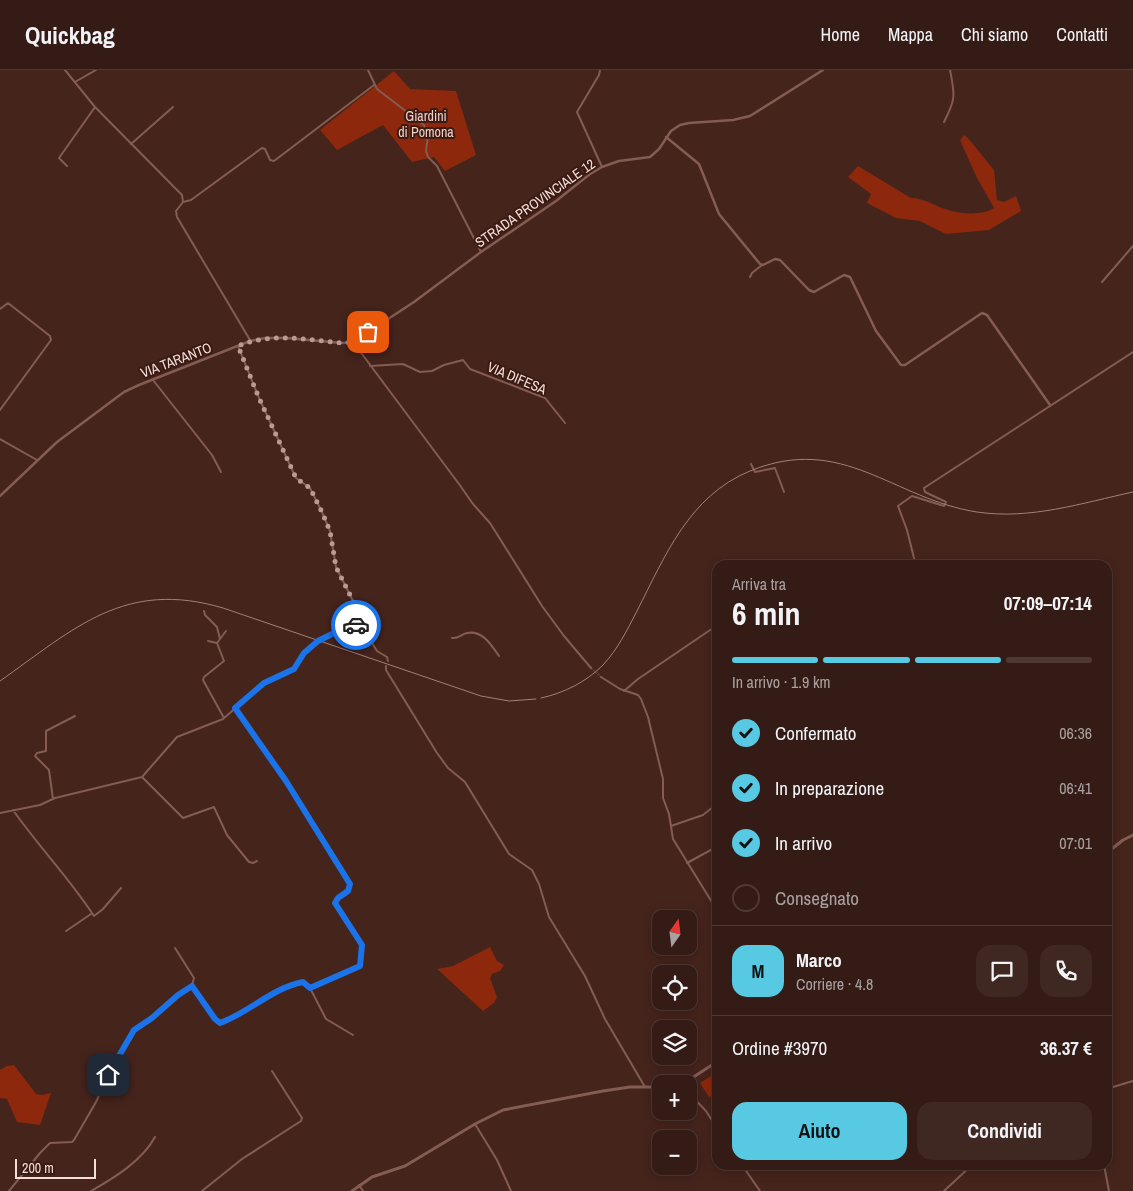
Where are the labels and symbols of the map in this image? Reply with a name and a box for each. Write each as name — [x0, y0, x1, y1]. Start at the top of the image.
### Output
park label: Giardini di Pomona — [398, 107, 454, 141]
street label: STRADA PROVINCIALE 12 — [472, 155, 598, 251]
pin — [347, 311, 389, 353]
street label: VIA TARANTO — [138, 338, 214, 382]
street label: VIA DIFESA — [485, 357, 550, 399]
courier — [331, 600, 381, 650]
north arrow — [652, 910, 698, 955]
pin — [87, 1054, 129, 1096]
scale bar — [15, 1156, 96, 1179]

